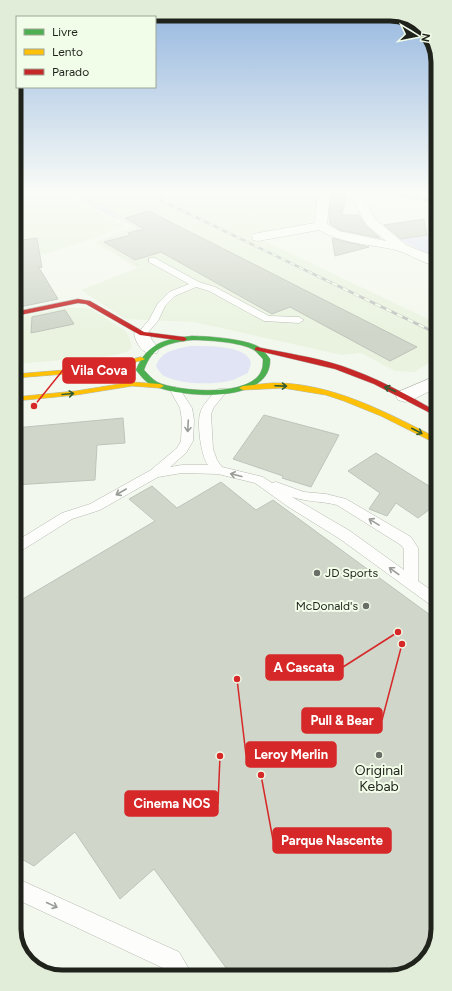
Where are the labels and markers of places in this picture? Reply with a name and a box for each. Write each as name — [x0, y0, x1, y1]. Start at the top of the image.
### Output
callout: Vila Cova — [63, 358, 135, 383]
place label: JD Sports — [325, 566, 378, 580]
marker: JD Sports — [312, 568, 322, 578]
place label: McDonald's — [296, 599, 358, 613]
marker: McDonald's — [361, 601, 371, 611]
callout: A Cascata — [266, 655, 343, 680]
callout: Pull & Bear — [302, 708, 382, 733]
callout: Leroy Merlin — [246, 742, 336, 767]
marker: Original Kebab — [374, 750, 384, 760]
place label: Original Kebab — [355, 762, 403, 795]
callout: Cinema NOS — [125, 791, 218, 816]
callout: Parque Nascente — [273, 828, 391, 853]

